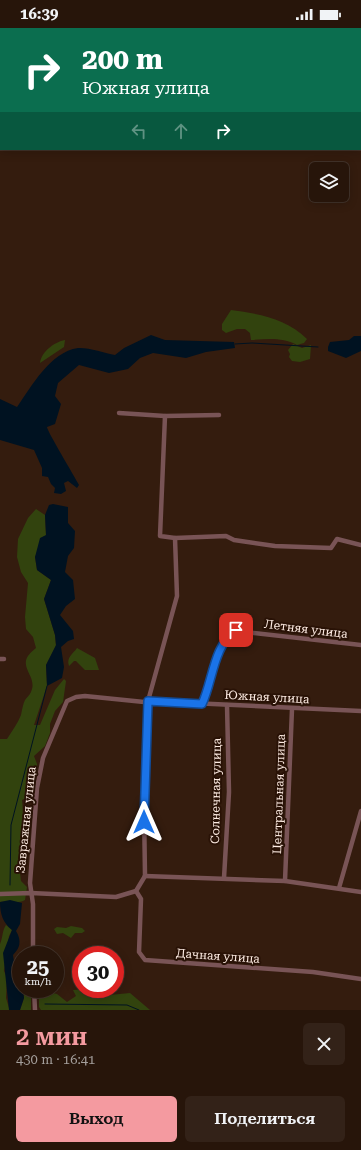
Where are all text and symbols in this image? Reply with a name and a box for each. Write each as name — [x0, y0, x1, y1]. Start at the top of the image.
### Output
text: 16:39 — [20, 5, 58, 23]
text: 200 m — [82, 43, 163, 76]
icon: right — [16, 44, 68, 96]
text: Южная улица — [82, 77, 210, 98]
icon: left — [128, 120, 150, 142]
icon: ahead — [170, 120, 192, 142]
icon: right — [212, 120, 234, 142]
map controls — [309, 162, 349, 202]
button: layers — [309, 162, 349, 202]
pin — [219, 613, 253, 647]
street label: Летняя улица — [263, 617, 349, 641]
icon: arrive — [225, 619, 247, 641]
street label: Южная улица — [224, 688, 310, 706]
street label: Центральная улица — [270, 733, 288, 854]
street label: Солнечная улица — [208, 737, 224, 844]
street label: Завражная улица — [13, 765, 39, 874]
position arrow — [123, 801, 165, 843]
speed limit sign: 30 — [72, 946, 124, 998]
street label: Дачная улица — [176, 946, 261, 966]
text: 25 — [27, 955, 49, 979]
text: km/h — [25, 976, 51, 987]
text: 2 мин — [16, 1023, 87, 1051]
button: close — [303, 1023, 345, 1065]
text: 430 m · 16:41 — [16, 1052, 95, 1067]
button: Выход — [16, 1096, 177, 1142]
button: Поделиться — [185, 1096, 345, 1142]

